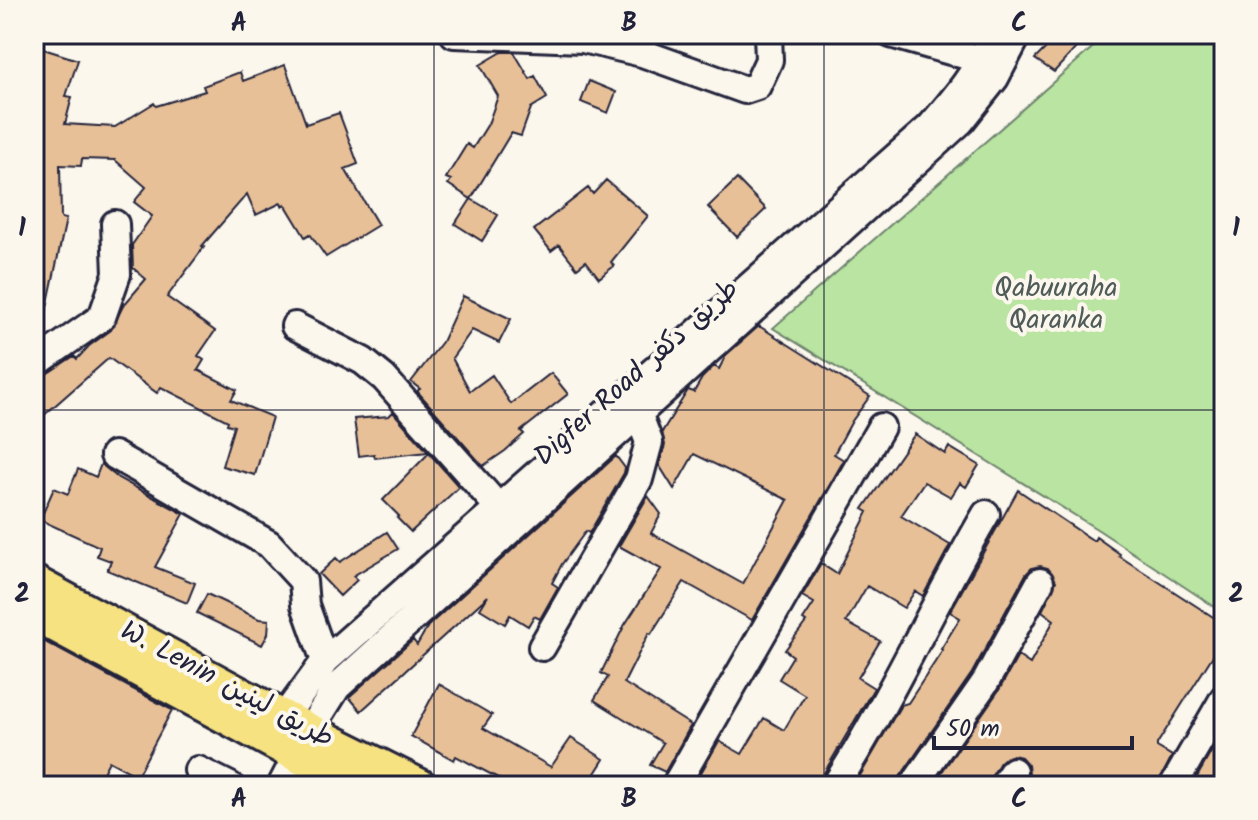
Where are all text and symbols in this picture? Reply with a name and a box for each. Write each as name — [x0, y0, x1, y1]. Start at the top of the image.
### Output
text: A — [231, 3, 247, 45]
text: B — [621, 3, 637, 45]
text: C — [1011, 3, 1027, 45]
text: 1 — [18, 208, 26, 250]
text: 1 — [1232, 208, 1240, 250]
park label: Qabuuraha Qaranka — [994, 266, 1118, 343]
street label: Digfer Road طريق دكفر — [524, 268, 750, 478]
text: 2 — [14, 574, 30, 616]
text: 2 — [1228, 574, 1244, 616]
street label: W. Lenin طريق لينين — [112, 609, 342, 761]
scale bar — [934, 700, 1132, 750]
text: 50 m — [946, 710, 1000, 749]
text: A — [231, 779, 247, 820]
text: B — [621, 779, 637, 820]
text: C — [1011, 779, 1027, 820]

